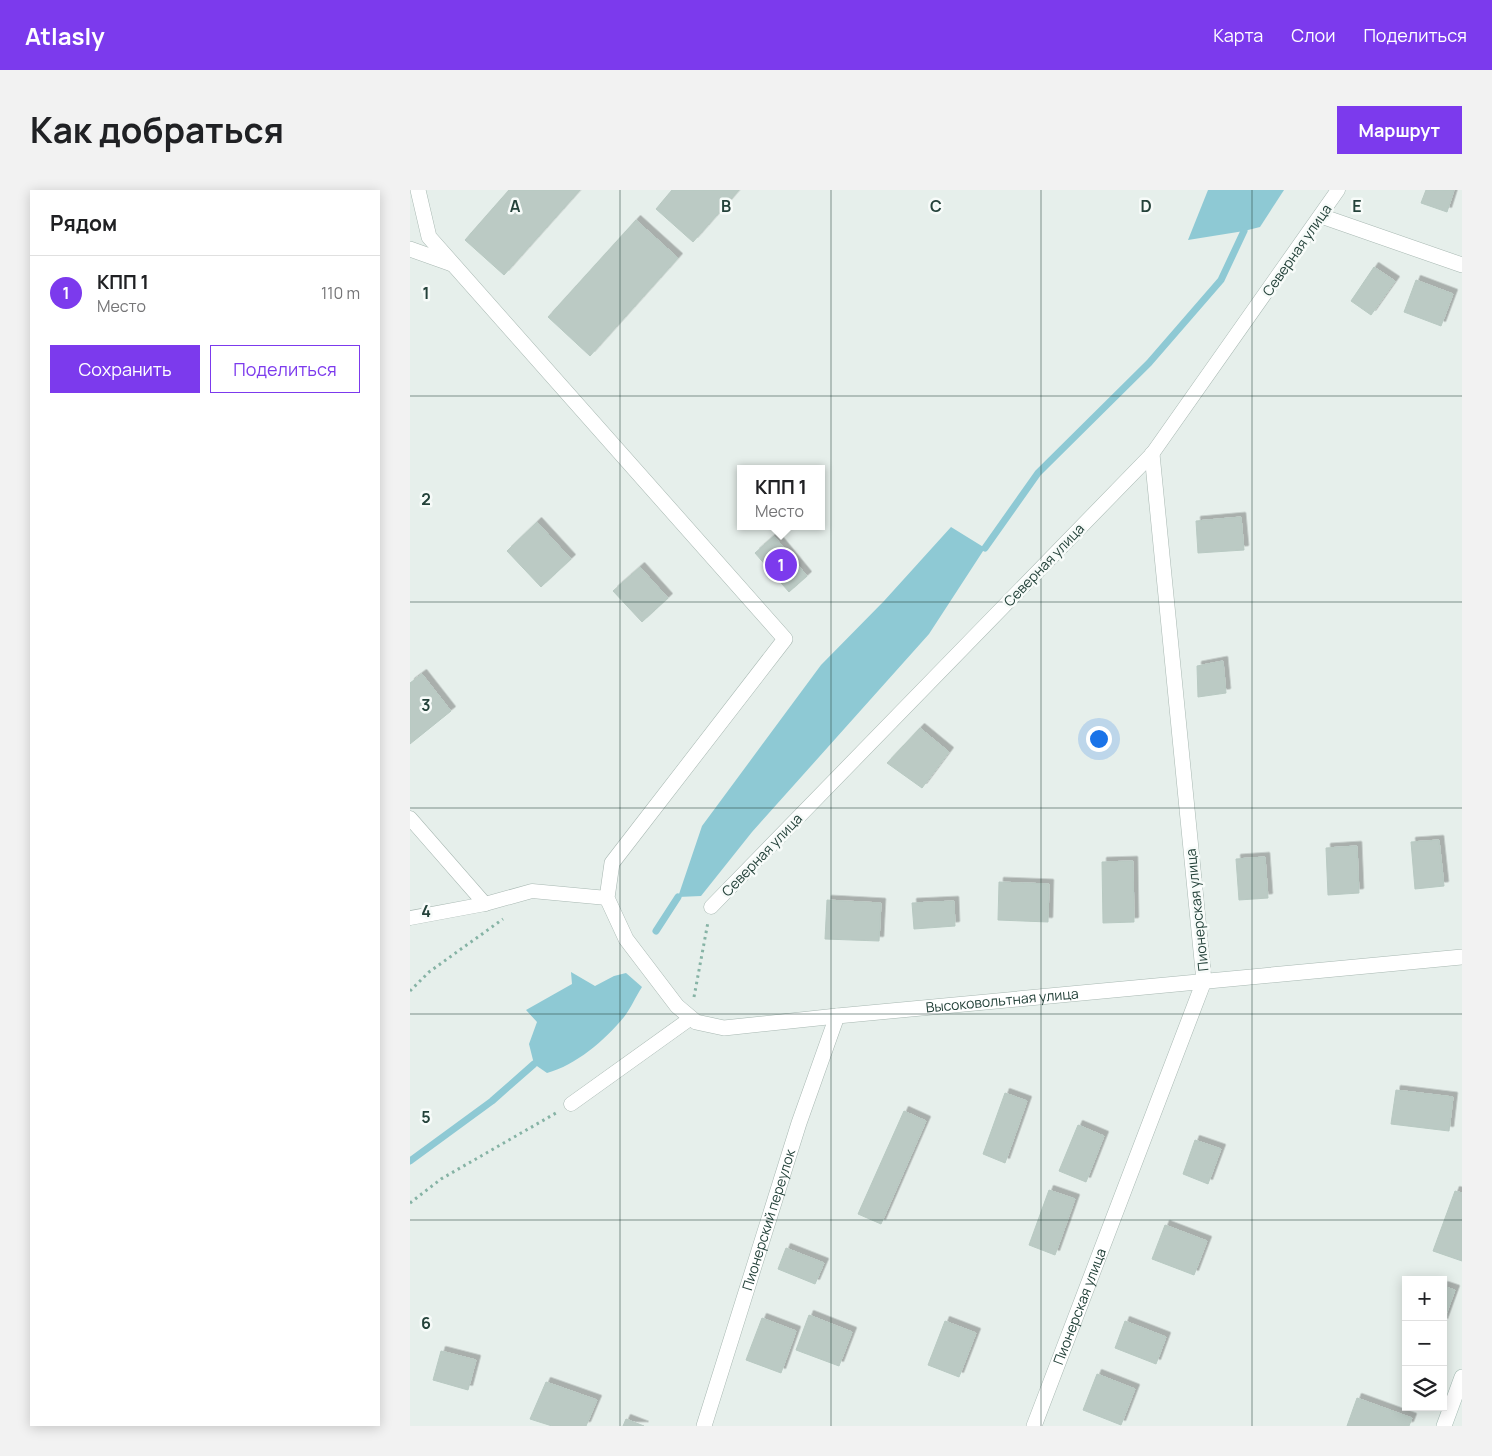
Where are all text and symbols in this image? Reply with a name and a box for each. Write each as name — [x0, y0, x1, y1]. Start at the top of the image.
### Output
text: Atlasly — [25, 19, 105, 52]
text: Карта — [1213, 23, 1263, 47]
text: Слои — [1291, 23, 1335, 47]
text: Поделиться — [1363, 23, 1467, 47]
text: Как добраться — [30, 106, 284, 154]
button: Маршрут — [1337, 106, 1462, 154]
text: A — [510, 195, 521, 217]
text: B — [721, 195, 731, 217]
text: C — [930, 195, 942, 217]
text: D — [1140, 195, 1152, 217]
text: E — [1352, 195, 1362, 217]
street label: Северная улица — [1258, 200, 1335, 300]
text: Рядом — [50, 209, 117, 237]
text: КПП 1 — [97, 269, 149, 295]
text: 1 — [62, 282, 70, 304]
text: 110 m — [321, 282, 360, 304]
text: 1 — [422, 282, 430, 304]
text: Место — [97, 295, 146, 317]
button: Сохранить — [50, 345, 200, 393]
button: Поделиться — [210, 345, 360, 393]
popup — [737, 465, 825, 530]
text: КПП 1 — [755, 474, 807, 500]
text: 2 — [421, 488, 431, 510]
text: Место — [755, 500, 804, 522]
street label: Северная улица — [999, 519, 1088, 610]
pin: 1 — [765, 546, 797, 584]
text: 3 — [421, 694, 431, 716]
your location — [1086, 726, 1112, 752]
street label: Северная улица — [717, 809, 806, 900]
street label: Пионерская улица — [1181, 848, 1212, 972]
text: 4 — [421, 900, 431, 922]
street label: Высоковольтная улица — [925, 983, 1079, 1017]
text: 5 — [421, 1106, 431, 1128]
street label: Пионерский переулок — [737, 1146, 800, 1293]
street label: Пионерская улица — [1048, 1245, 1110, 1367]
map controls — [1402, 1276, 1447, 1411]
button: + — [1402, 1276, 1447, 1321]
text: 6 — [421, 1312, 431, 1334]
button: − — [1402, 1321, 1447, 1366]
button: layers — [1402, 1366, 1447, 1411]

